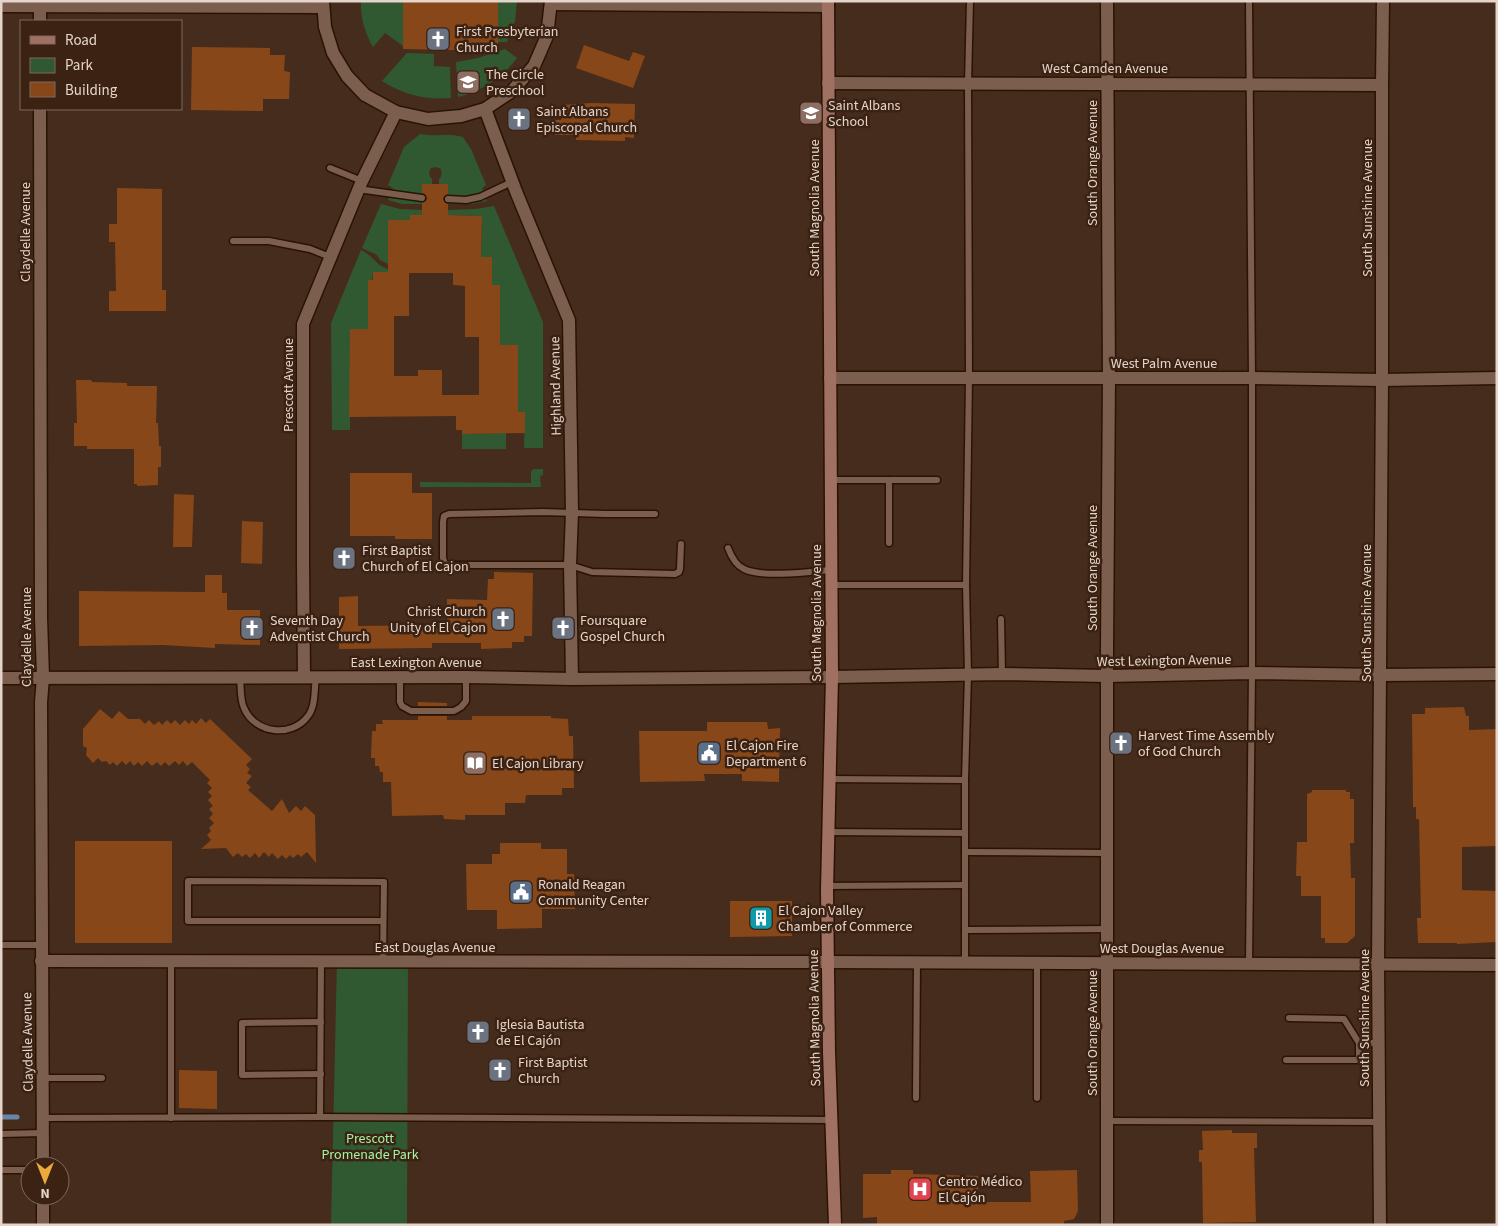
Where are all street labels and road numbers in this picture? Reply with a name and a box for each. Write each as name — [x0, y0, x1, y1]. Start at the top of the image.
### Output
street label: West Camden Avenue — [1042, 59, 1168, 79]
street label: South Orange Avenue — [1083, 100, 1103, 226]
street label: South Magnolia Avenue — [805, 139, 825, 277]
street label: South Sunshine Avenue — [1358, 139, 1378, 277]
street label: Claydelle Avenue — [16, 182, 36, 282]
street label: Highland Avenue — [545, 336, 567, 436]
street label: Prescott Avenue — [279, 338, 299, 432]
street label: West Palm Avenue — [1111, 354, 1217, 374]
street label: South Orange Avenue — [1083, 505, 1103, 631]
street label: South Magnolia Avenue — [807, 544, 827, 682]
street label: South Sunshine Avenue — [1357, 544, 1377, 682]
street label: Claydelle Avenue — [17, 587, 37, 687]
street label: West Lexington Avenue — [1097, 650, 1232, 672]
street label: East Lexington Avenue — [350, 653, 482, 673]
street label: East Douglas Avenue — [375, 938, 495, 958]
street label: West Douglas Avenue — [1100, 939, 1224, 959]
street label: South Magnolia Avenue — [804, 949, 826, 1087]
street label: South Sunshine Avenue — [1355, 949, 1375, 1087]
street label: South Orange Avenue — [1083, 970, 1103, 1096]
street label: Claydelle Avenue — [17, 992, 39, 1092]

